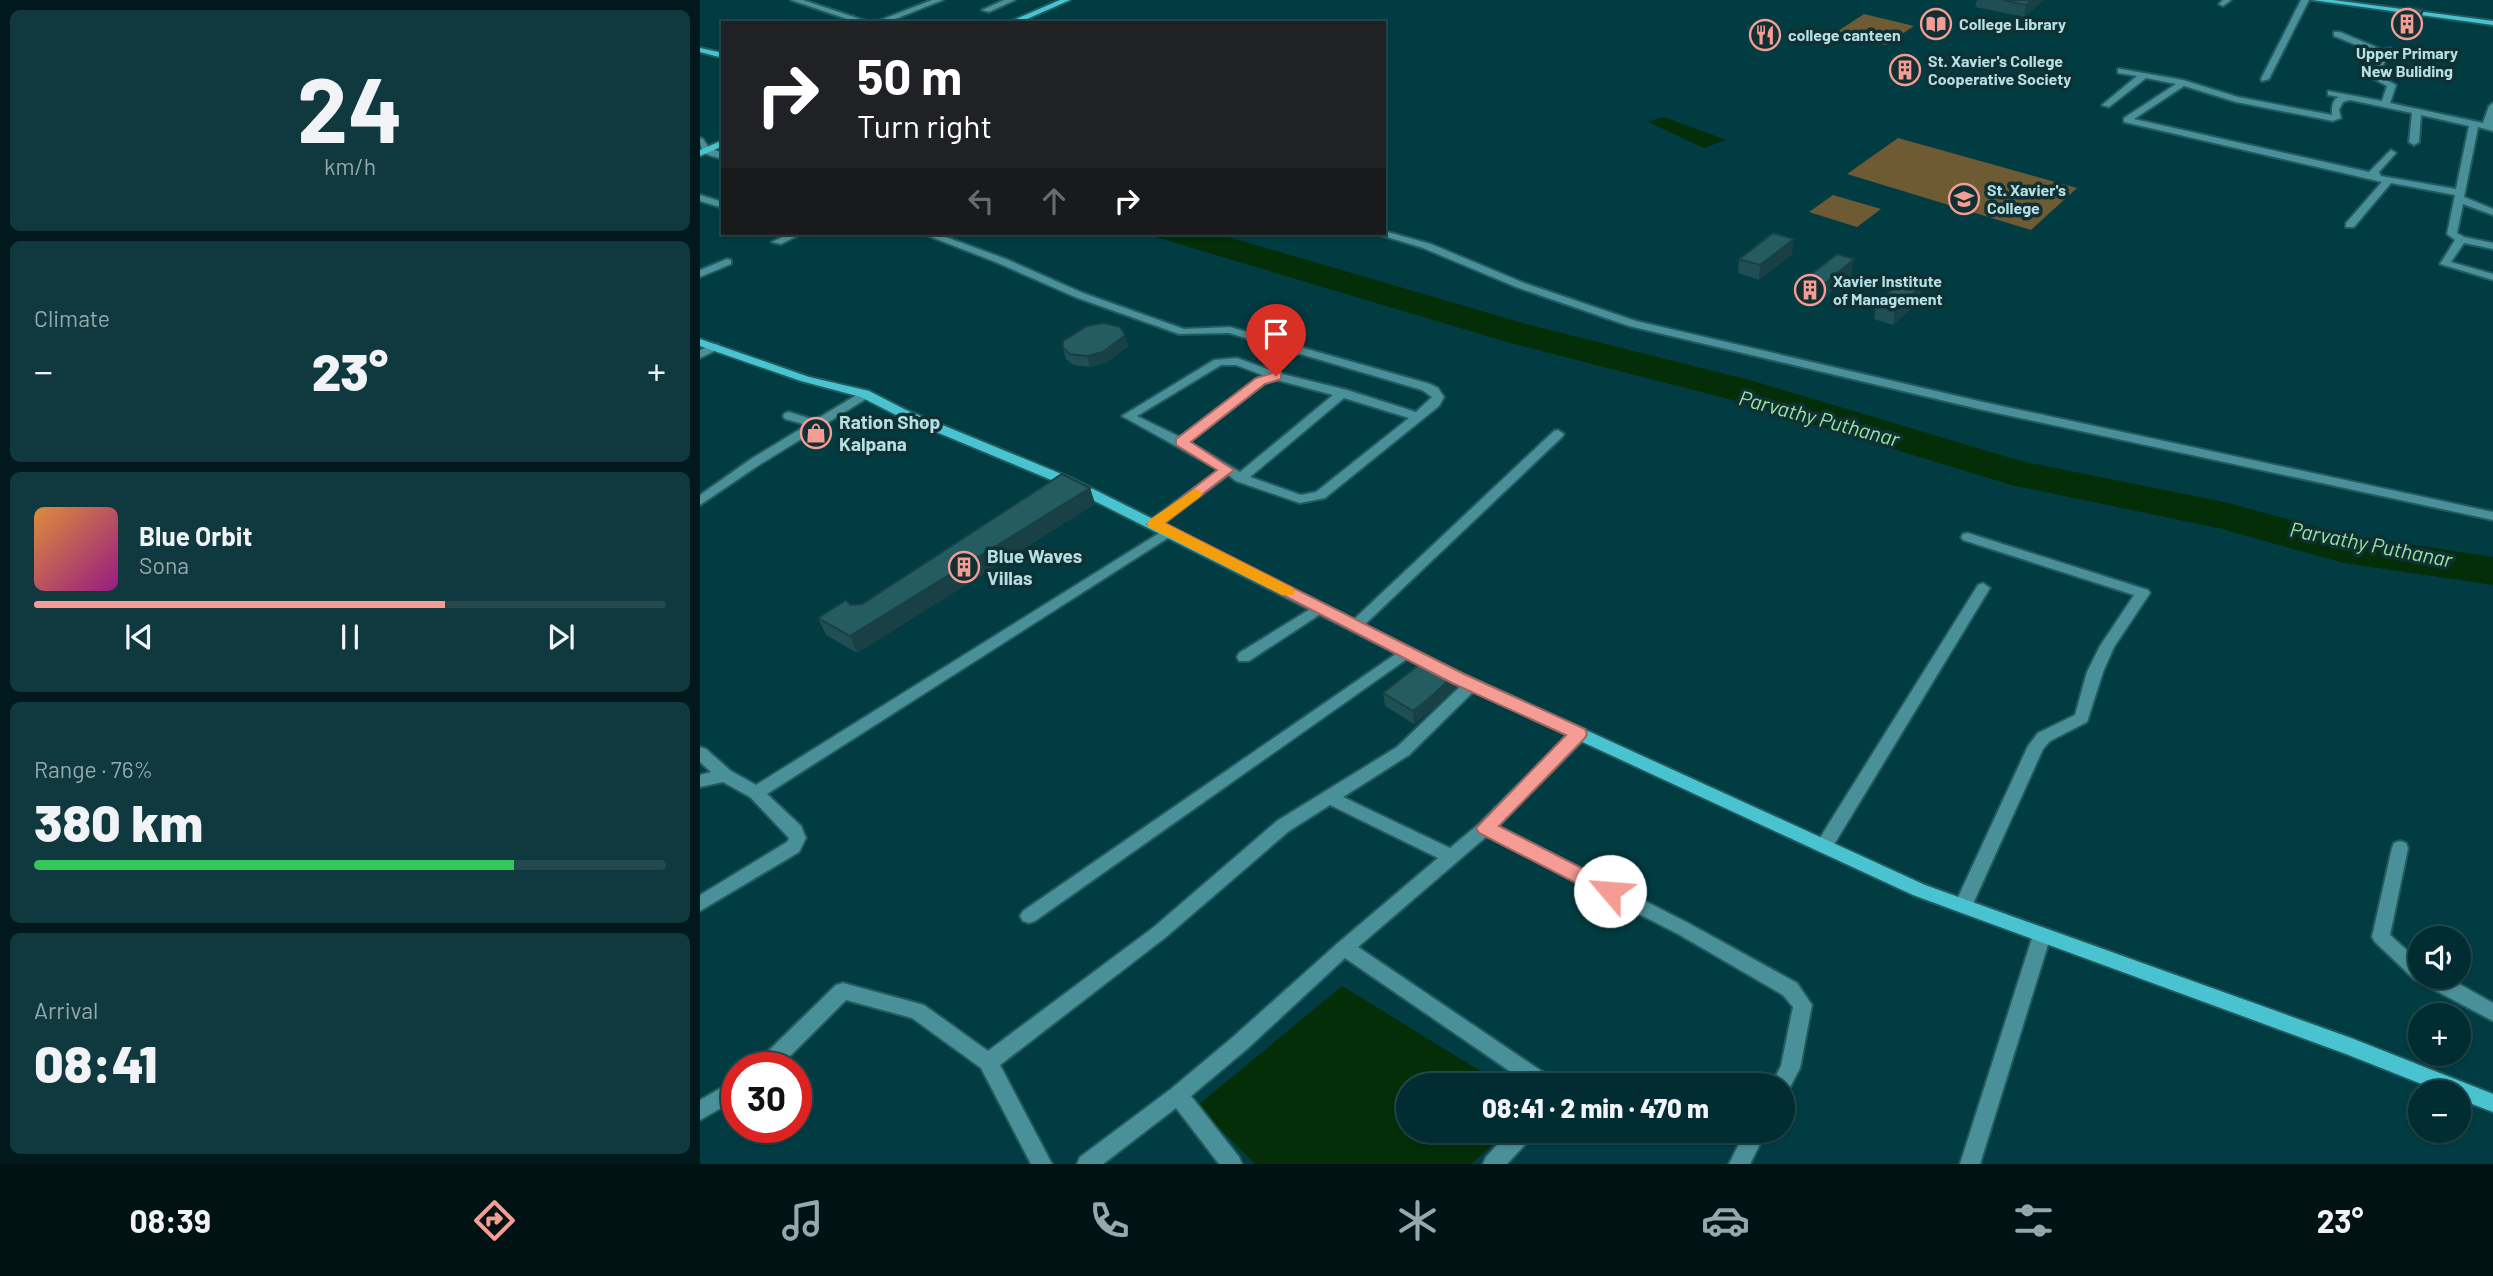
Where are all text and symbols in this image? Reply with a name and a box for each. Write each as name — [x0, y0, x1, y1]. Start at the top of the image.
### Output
library icon: College Library — [1919, 7, 1953, 41]
building icon: Upper Primary New Buliding — [2390, 7, 2424, 41]
place label: College Library — [1959, 14, 2066, 33]
restaurant icon: college canteen — [1748, 18, 1782, 52]
place label: college canteen — [1788, 25, 1901, 44]
place label: Upper Primary New Buliding — [2356, 43, 2458, 80]
text: 50 m — [857, 46, 962, 105]
icon: right — [742, 49, 833, 140]
place label: St. Xavier's College Cooperative Society — [1928, 51, 2071, 88]
text: 24 — [297, 52, 403, 161]
building icon: St. Xavier's College Cooperative Society — [1888, 53, 1922, 87]
text: Turn right — [857, 106, 992, 144]
text: km/h — [324, 152, 376, 180]
place label: St. Xavier's College — [1987, 180, 2066, 217]
icon: left — [962, 182, 1000, 220]
icon: ahead — [1035, 182, 1073, 220]
icon: right — [1108, 182, 1146, 220]
school or university icon: St. Xavier's College — [1947, 182, 1981, 216]
place label: Xavier Institute of Management — [1833, 271, 1943, 308]
building icon: Xavier Institute of Management — [1793, 273, 1827, 307]
text: Climate — [34, 304, 110, 332]
pin — [1246, 304, 1306, 376]
icon: arrive — [1257, 315, 1295, 353]
text: 23° — [312, 339, 388, 401]
text: − — [34, 347, 53, 393]
text: + — [647, 347, 666, 393]
water label: Parvathy Puthanar — [1736, 384, 1903, 451]
place label: Ration Shop Kalpana — [839, 410, 941, 455]
shop icon: Ration Shop Kalpana — [799, 416, 833, 450]
water label: Parvathy Puthanar — [2288, 516, 2455, 572]
text: Blue Orbit — [139, 520, 252, 551]
place label: Blue Waves Villas — [987, 544, 1082, 589]
building icon: Blue Waves Villas — [947, 550, 981, 584]
text: Sona — [139, 551, 189, 579]
icon: previous — [120, 618, 158, 656]
icon: pause — [331, 618, 369, 656]
icon: next — [542, 618, 580, 656]
text: Range · 76% — [34, 755, 153, 783]
text: 380 km — [34, 790, 203, 852]
position arrow — [1573, 854, 1647, 928]
map controls — [2408, 926, 2471, 1143]
button: sound — [2408, 926, 2471, 989]
text: Arrival — [34, 996, 98, 1024]
button: + — [2408, 1003, 2471, 1066]
text: 08:41 — [34, 1031, 158, 1093]
speed limit sign: 30 — [721, 1052, 812, 1143]
button: − — [2408, 1080, 2471, 1143]
text: 08:41 · 2 min · 470 m — [1482, 1092, 1709, 1123]
icon: directions — [470, 1196, 519, 1245]
icon: music — [778, 1196, 827, 1245]
icon: phone — [1085, 1196, 1134, 1245]
icon: climate — [1393, 1196, 1442, 1245]
icon: car — [1701, 1196, 1750, 1245]
icon: filters — [2009, 1196, 2058, 1245]
text: 08:39 — [129, 1201, 211, 1239]
text: 23° — [2317, 1201, 2363, 1239]

